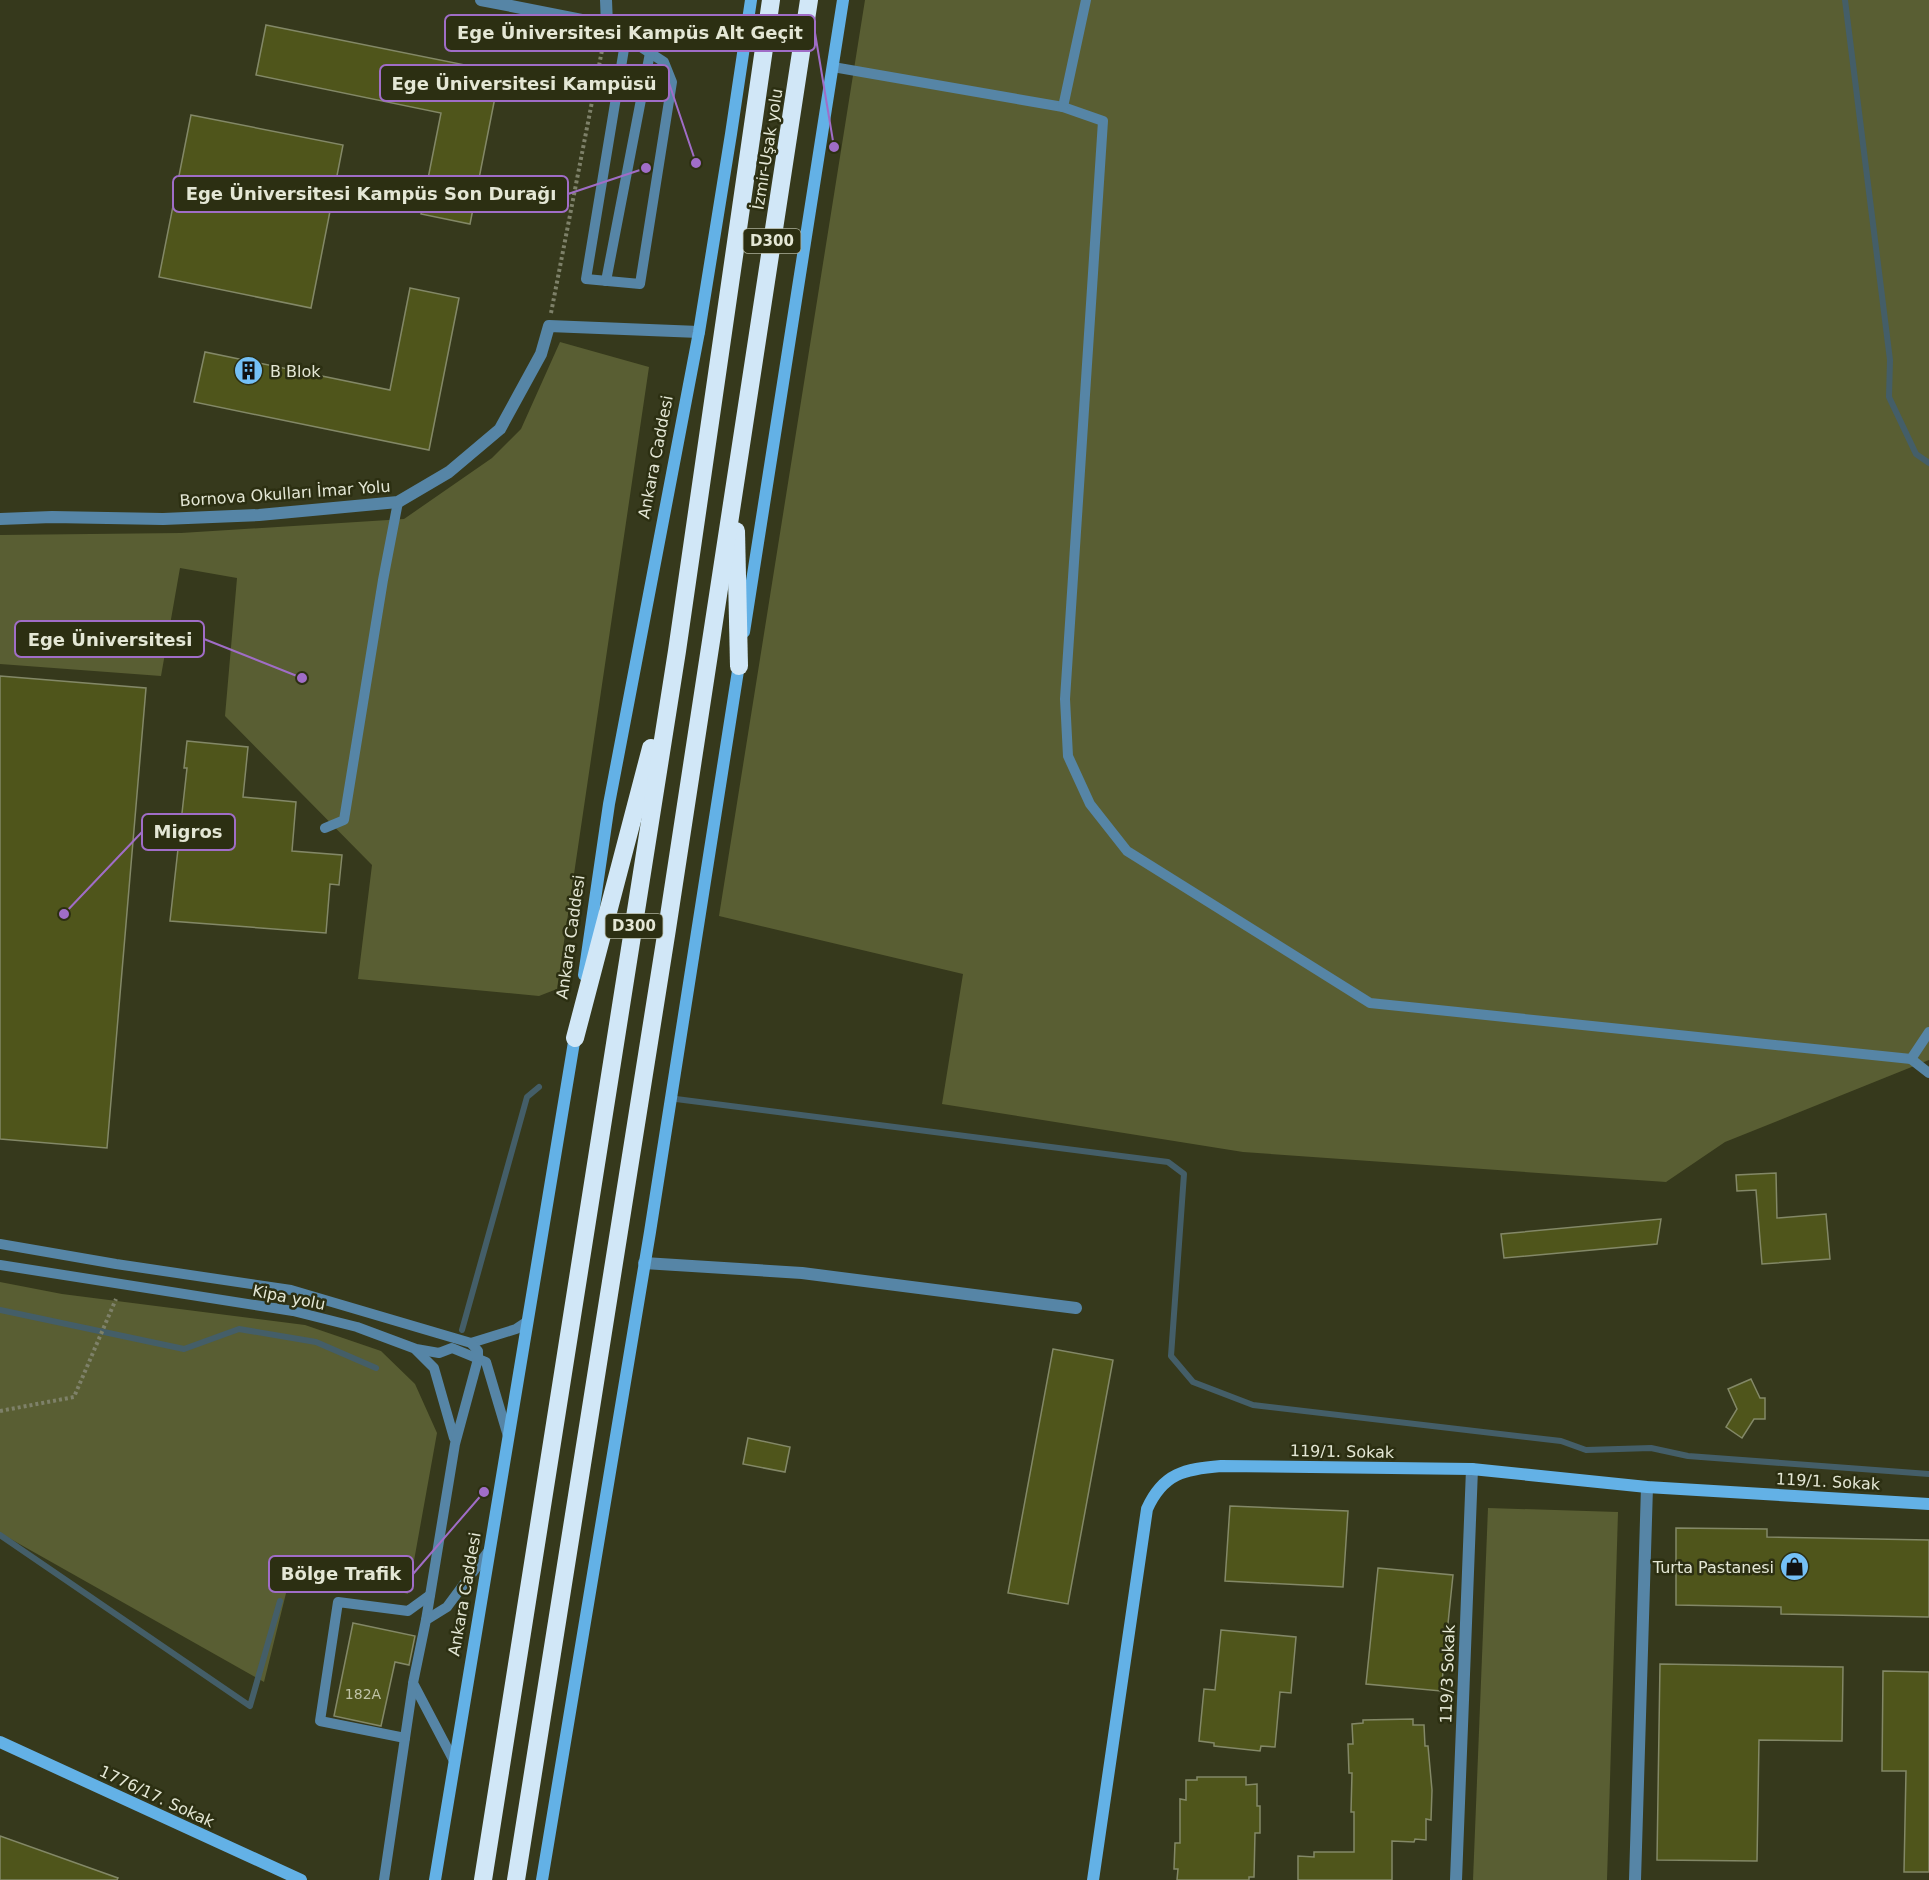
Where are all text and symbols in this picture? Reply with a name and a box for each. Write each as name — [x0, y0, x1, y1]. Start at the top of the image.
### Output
callout: Ege Üniversitesi Kampüs Alt Geçit — [445, 15, 815, 51]
text: Ege Üniversitesi Kampüs Alt Geçit — [457, 22, 803, 43]
callout: Ege Üniversitesi Kampüsü — [380, 65, 669, 101]
text: Ege Üniversitesi Kampüsü — [392, 73, 657, 94]
street label: İzmir-Uşak yolu — [749, 87, 786, 211]
callout: Ege Üniversitesi Kampüs Son Durağı — [173, 176, 568, 212]
text: Ege Üniversitesi Kampüs Son Durağı — [186, 183, 556, 204]
road number: D300 — [744, 229, 800, 253]
building icon: B Blok — [233, 355, 265, 387]
place label: B Blok — [270, 362, 321, 381]
street label: Ankara Caddesi — [634, 394, 677, 520]
street label: Bornova Okulları İmar Yolu — [179, 477, 391, 510]
callout: Ege Üniversitesi — [15, 621, 204, 657]
text: Ege Üniversitesi — [28, 629, 192, 650]
callout: Migros — [142, 814, 235, 850]
text: Migros — [154, 821, 222, 842]
street label: Ankara Caddesi — [552, 874, 589, 1000]
road number: D300 — [606, 914, 662, 938]
street label: Kipa yolu — [251, 1281, 327, 1314]
street label: 119/1. Sokak — [1290, 1441, 1395, 1462]
street label: 119/1. Sokak — [1775, 1469, 1881, 1494]
street label: Ankara Caddesi — [444, 1531, 485, 1657]
shop icon: Turta Pastanesi — [1779, 1551, 1811, 1583]
callout: Bölge Trafik — [269, 1556, 413, 1592]
place label: Turta Pastanesi — [1652, 1558, 1774, 1577]
text: Bölge Trafik — [281, 1563, 402, 1584]
street label: 119/3 Sokak — [1436, 1623, 1459, 1724]
house number: 182A — [345, 1686, 382, 1702]
street label: 1776/17. Sokak — [96, 1762, 218, 1832]

